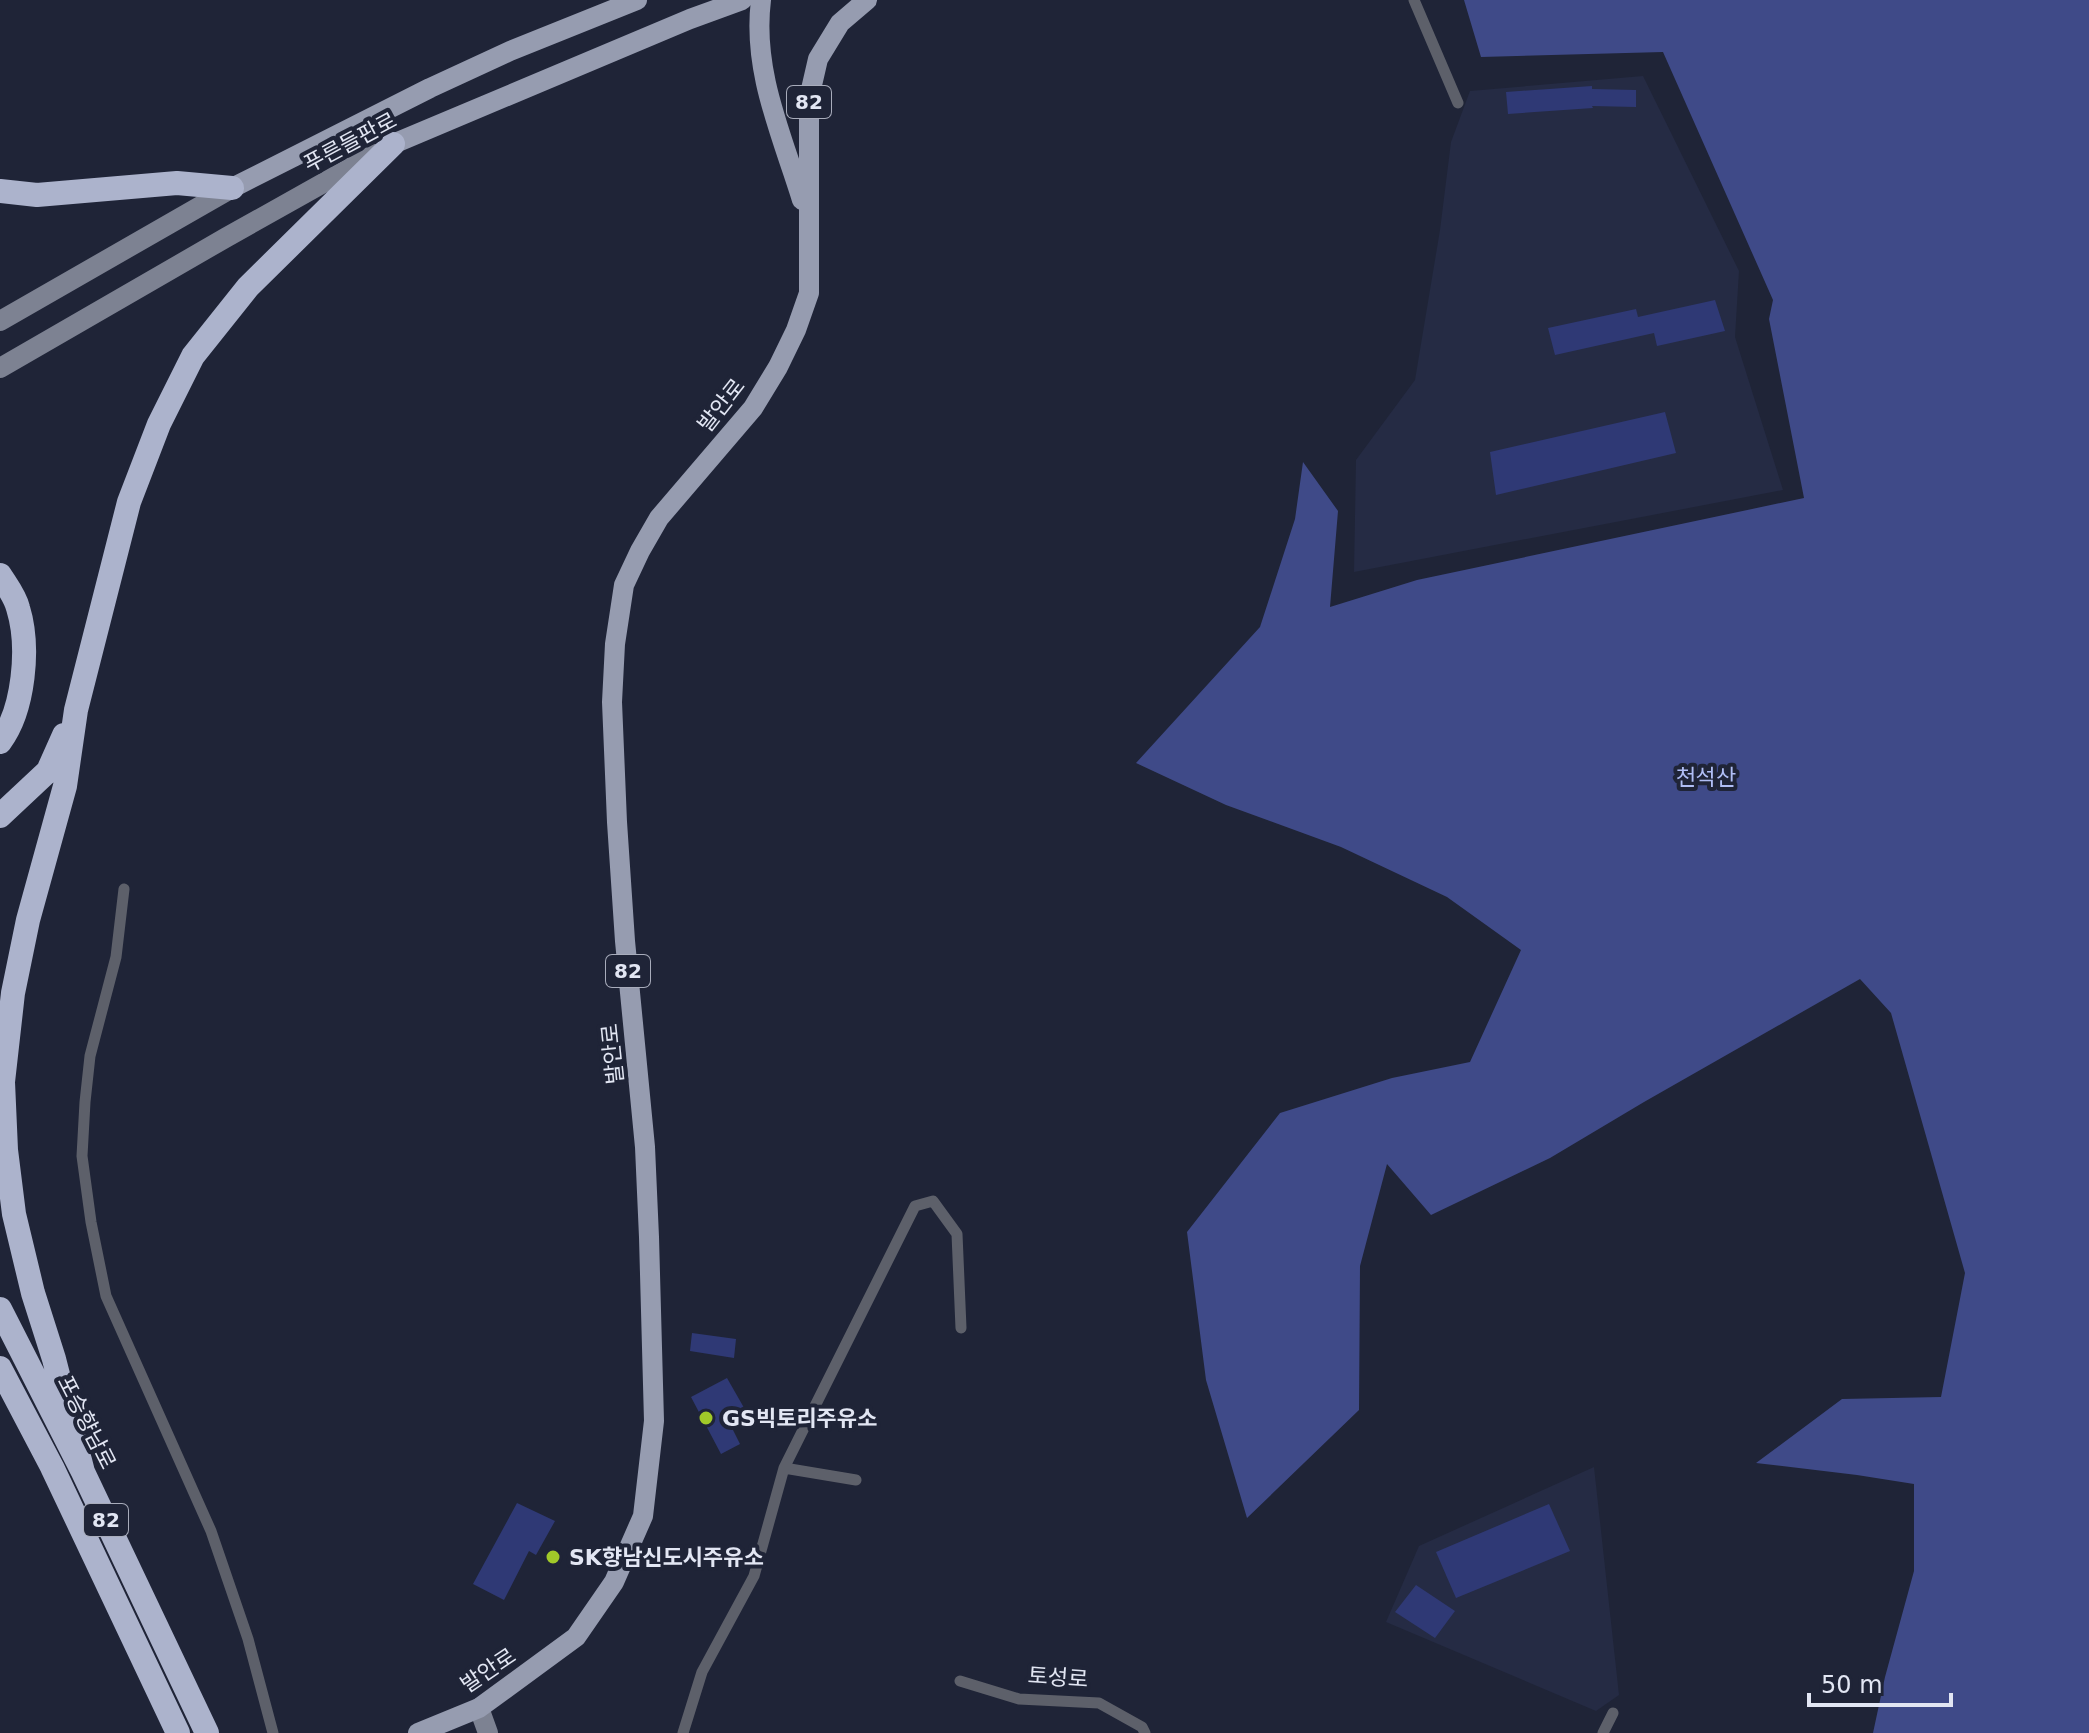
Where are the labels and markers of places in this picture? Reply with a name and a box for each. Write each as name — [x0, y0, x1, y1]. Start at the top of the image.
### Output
place label: GS빅토리주유소 — [722, 1406, 877, 1431]
marker: GS빅토리주유소 — [697, 1409, 715, 1427]
place label: SK향남신도시주유소 — [569, 1545, 764, 1570]
marker: SK향남신도시주유소 — [544, 1548, 562, 1566]

